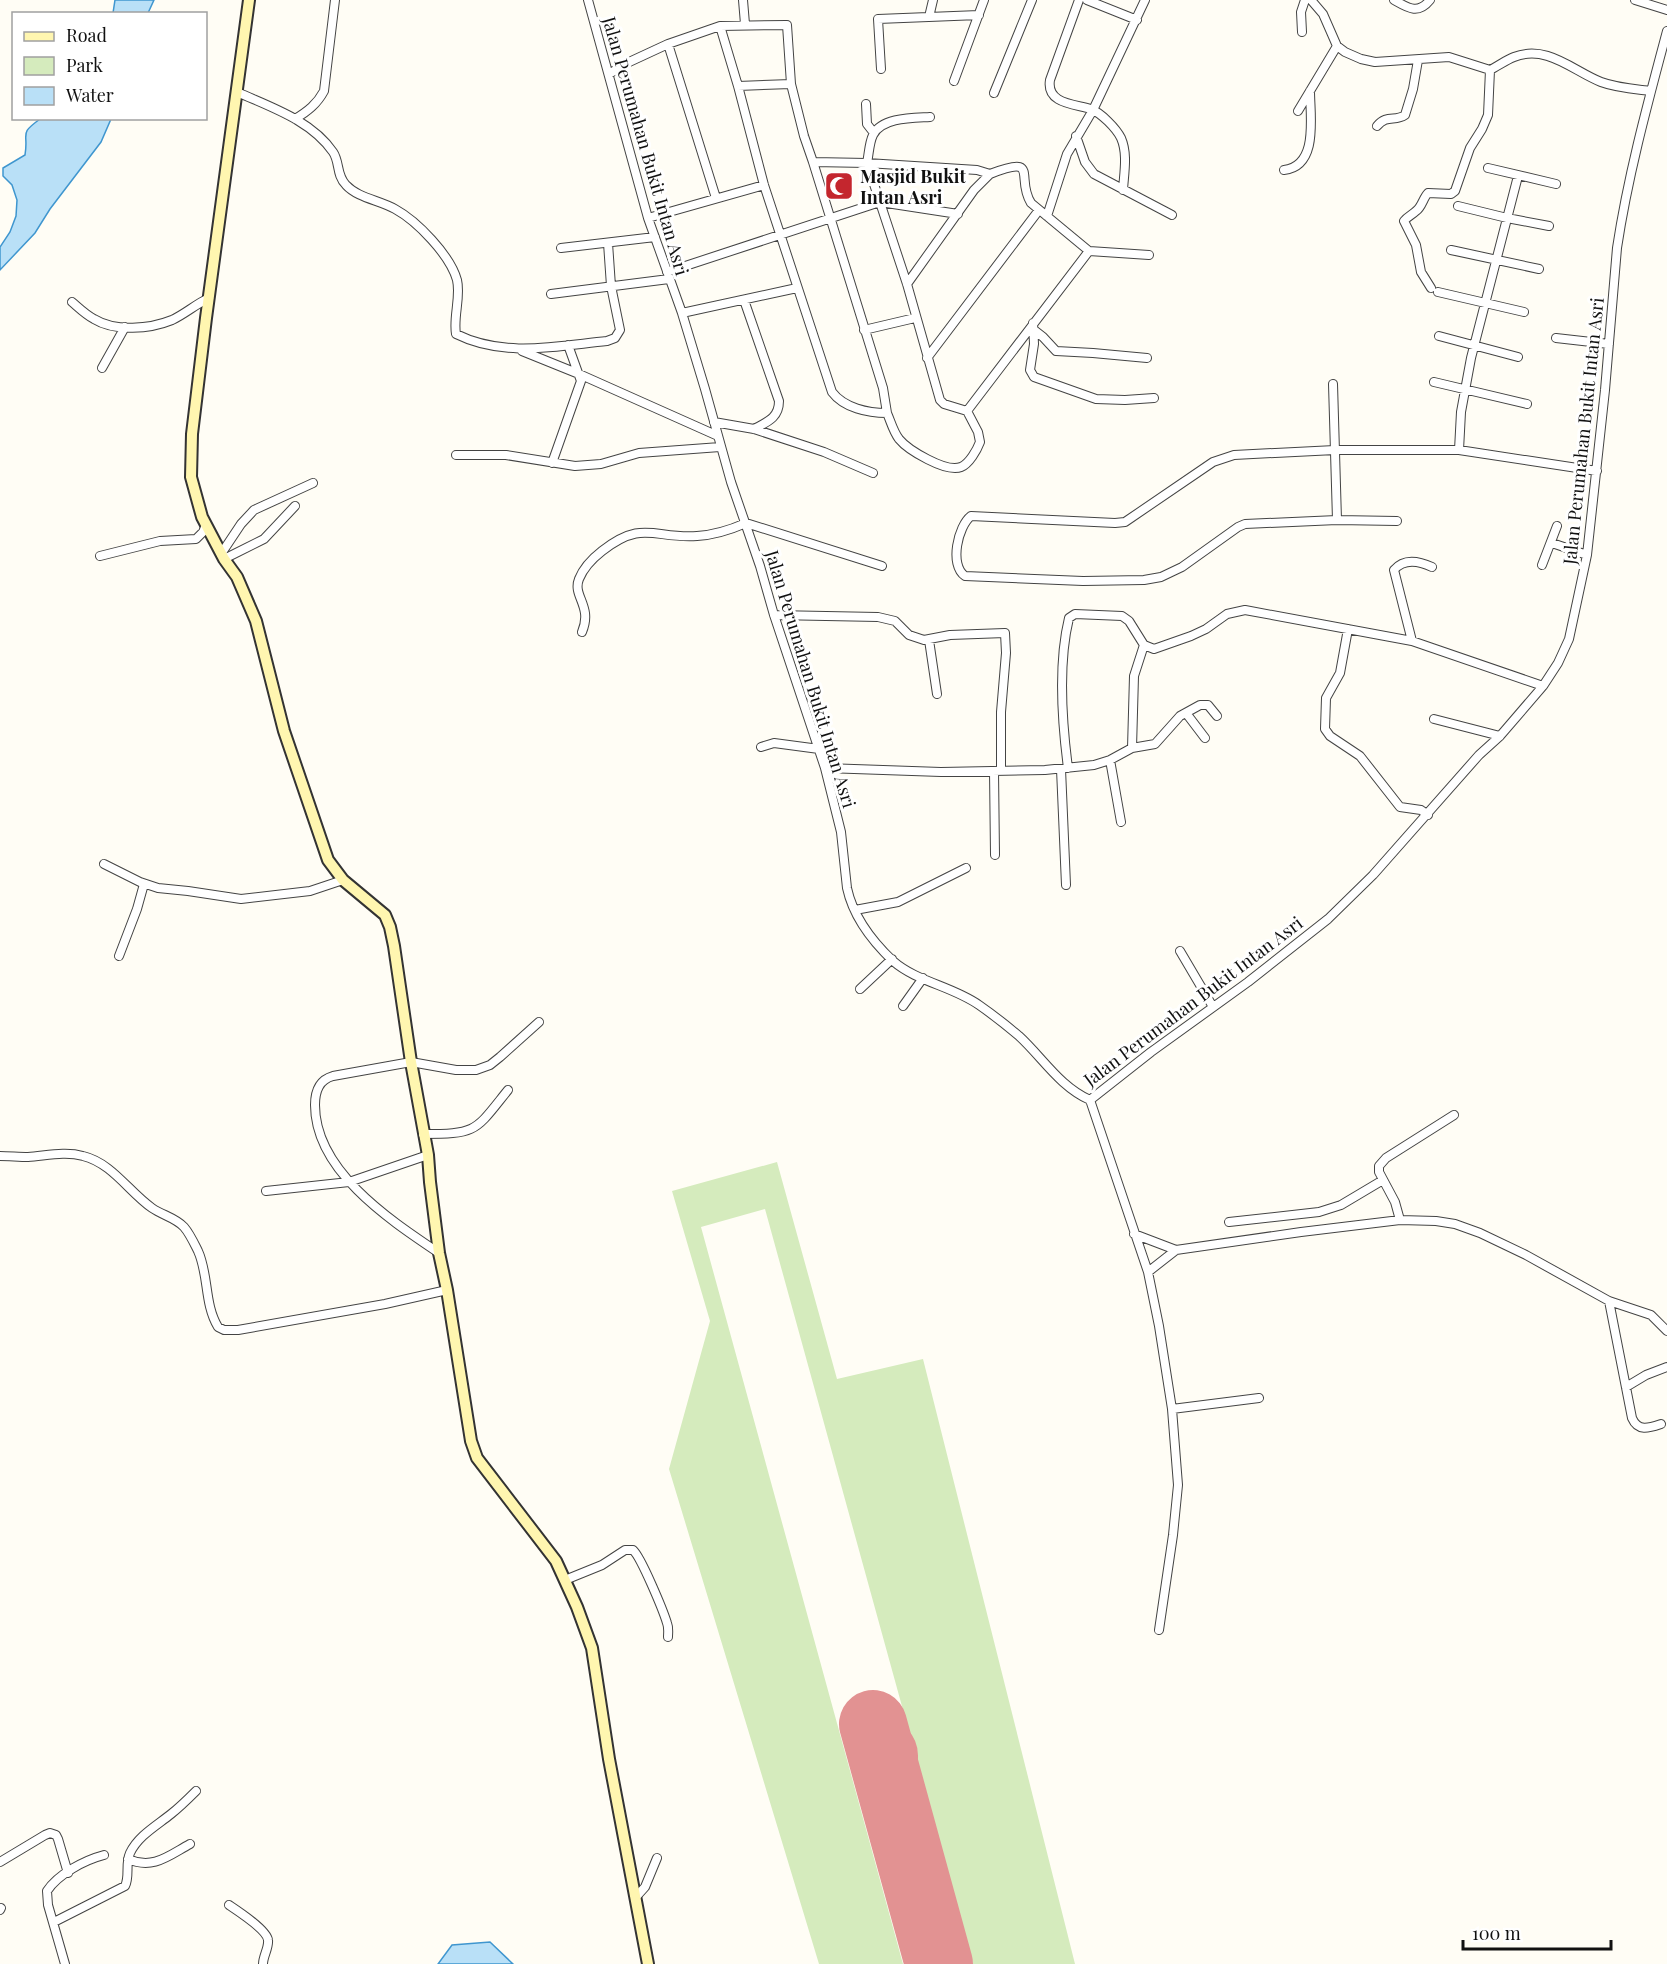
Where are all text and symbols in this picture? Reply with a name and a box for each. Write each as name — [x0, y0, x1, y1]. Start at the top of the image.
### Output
legend — [12, 12, 207, 120]
street label: Jalan Perumahan Bukit Intan Asri — [597, 13, 695, 278]
text: Road — [66, 23, 107, 47]
text: Park — [66, 53, 103, 77]
text: Water — [65, 83, 114, 107]
place label: Masjid Bukit Intan Asri — [860, 164, 966, 209]
mosque icon: Masjid Bukit Intan Asri — [823, 170, 855, 202]
street label: Jalan Perumahan Bukit Intan Asri — [1557, 296, 1609, 567]
street label: Jalan Perumahan Bukit Intan Asri — [760, 546, 862, 811]
street label: Jalan Perumahan Bukit Intan Asri — [1078, 911, 1307, 1092]
scale bar — [1463, 1913, 1612, 1951]
text: 100 m — [1472, 1921, 1521, 1945]

